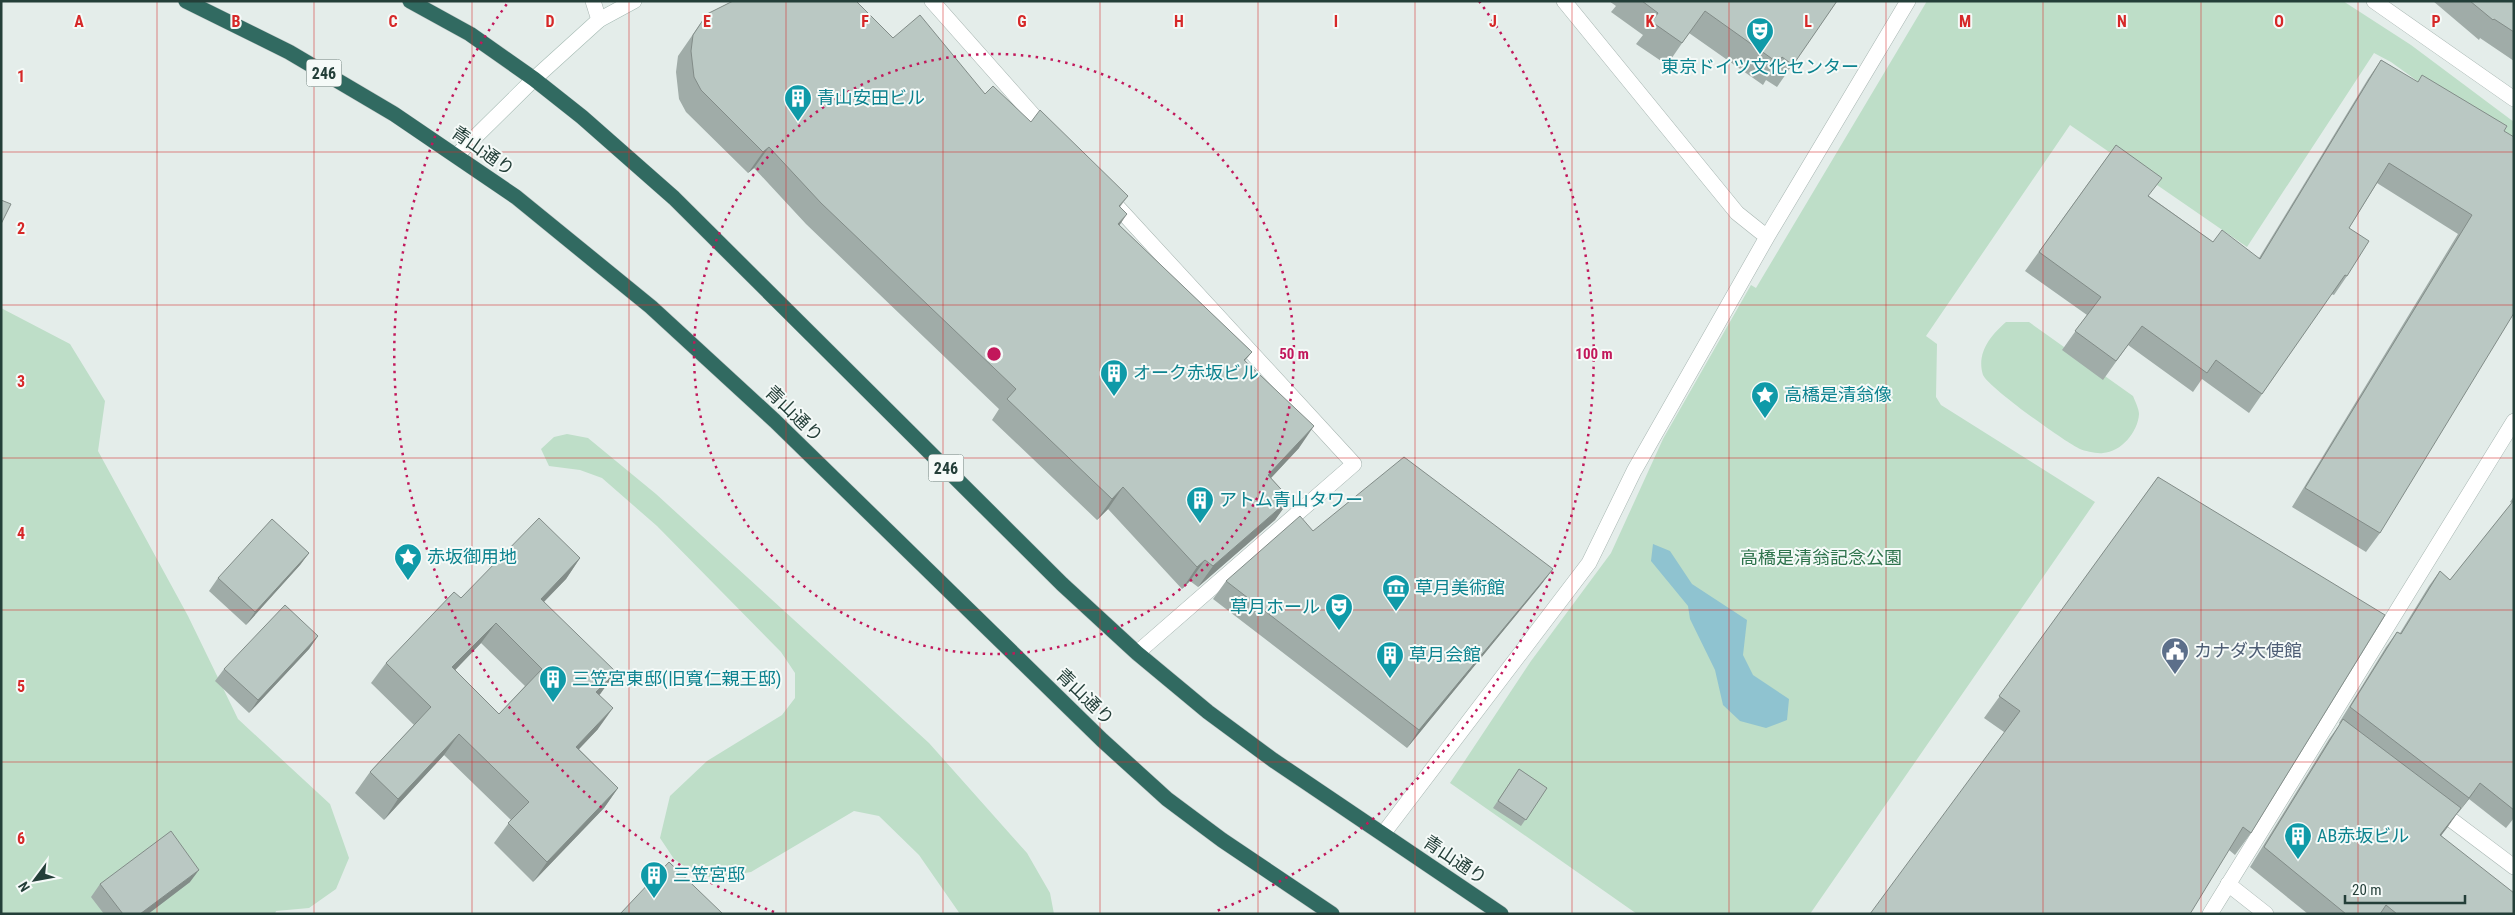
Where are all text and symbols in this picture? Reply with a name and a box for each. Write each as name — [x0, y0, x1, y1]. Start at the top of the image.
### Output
text: A — [74, 12, 84, 31]
text: B — [232, 12, 241, 31]
text: C — [388, 12, 398, 31]
text: D — [545, 12, 555, 31]
text: E — [703, 12, 711, 31]
text: F — [861, 12, 869, 31]
text: G — [1017, 12, 1027, 31]
text: H — [1174, 12, 1184, 31]
text: I — [1334, 12, 1338, 31]
text: J — [1489, 12, 1497, 31]
text: K — [1646, 12, 1655, 31]
text: L — [1804, 12, 1812, 31]
text: M — [1959, 12, 1971, 31]
text: N — [2117, 12, 2127, 31]
text: O — [2274, 12, 2284, 31]
text: P — [2431, 12, 2441, 31]
theatre icon: 東京ドイツ文化センター — [1745, 16, 1775, 55]
place label: 東京ドイツ文化センター — [1661, 56, 1859, 77]
road number: 246 — [306, 59, 342, 86]
text: 1 — [17, 67, 25, 86]
building icon: 青山安田ビル — [783, 83, 813, 122]
place label: 青山安田ビル — [817, 87, 925, 108]
street label: 青山通り — [448, 121, 519, 180]
text: 2 — [17, 219, 25, 238]
centre of rings — [985, 345, 1003, 363]
text: 50 m — [1279, 345, 1309, 363]
text: 100 m — [1575, 345, 1613, 363]
building icon: オーク赤坂ビル — [1099, 358, 1129, 397]
place label: オーク赤坂ビル — [1133, 362, 1259, 383]
text: 3 — [17, 372, 25, 391]
place icon: 高橋是清翁像 — [1750, 380, 1780, 419]
street label: 青山通り — [761, 381, 828, 446]
place label: 高橋是清翁像 — [1784, 384, 1892, 405]
road number: 246 — [928, 454, 964, 482]
building icon: アトム青山タワー — [1185, 485, 1215, 524]
place label: アトム青山タワー — [1219, 489, 1363, 510]
text: 4 — [17, 524, 25, 543]
place icon: 赤坂御用地 — [393, 542, 423, 581]
place label: 赤坂御用地 — [427, 546, 517, 567]
park label: 高橋是清翁記念公園 — [1740, 547, 1902, 568]
museum icon: 草月美術館 — [1381, 573, 1411, 612]
place label: 草月美術館 — [1415, 577, 1505, 598]
theatre icon: 草月ホール — [1324, 592, 1354, 631]
place label: 草月ホール — [1230, 596, 1320, 617]
public building icon: カナダ大使館 — [2160, 636, 2190, 675]
building icon: 草月会館 — [1375, 640, 1405, 679]
place label: カナダ大使館 — [2194, 640, 2302, 661]
place label: 草月会館 — [1409, 644, 1481, 665]
building icon: 三笠宮東邸(旧寬仁親王邸) — [538, 664, 568, 703]
street label: 青山通り — [1052, 664, 1119, 729]
place label: 三笠宮東邸(旧寬仁親王邸) — [572, 668, 781, 690]
text: 5 — [17, 677, 25, 696]
building icon: AB赤坂ビル — [2283, 821, 2313, 860]
place label: AB赤坂ビル — [2317, 825, 2409, 846]
text: 6 — [17, 829, 25, 848]
street label: 青山通り — [1420, 831, 1491, 888]
north arrow — [10, 855, 60, 905]
building icon: 三笠宮邸 — [639, 860, 669, 899]
place label: 三笠宮邸 — [673, 864, 745, 885]
scale bar — [2345, 872, 2465, 904]
text: N — [15, 879, 33, 895]
text: 20 m — [2352, 881, 2382, 899]

